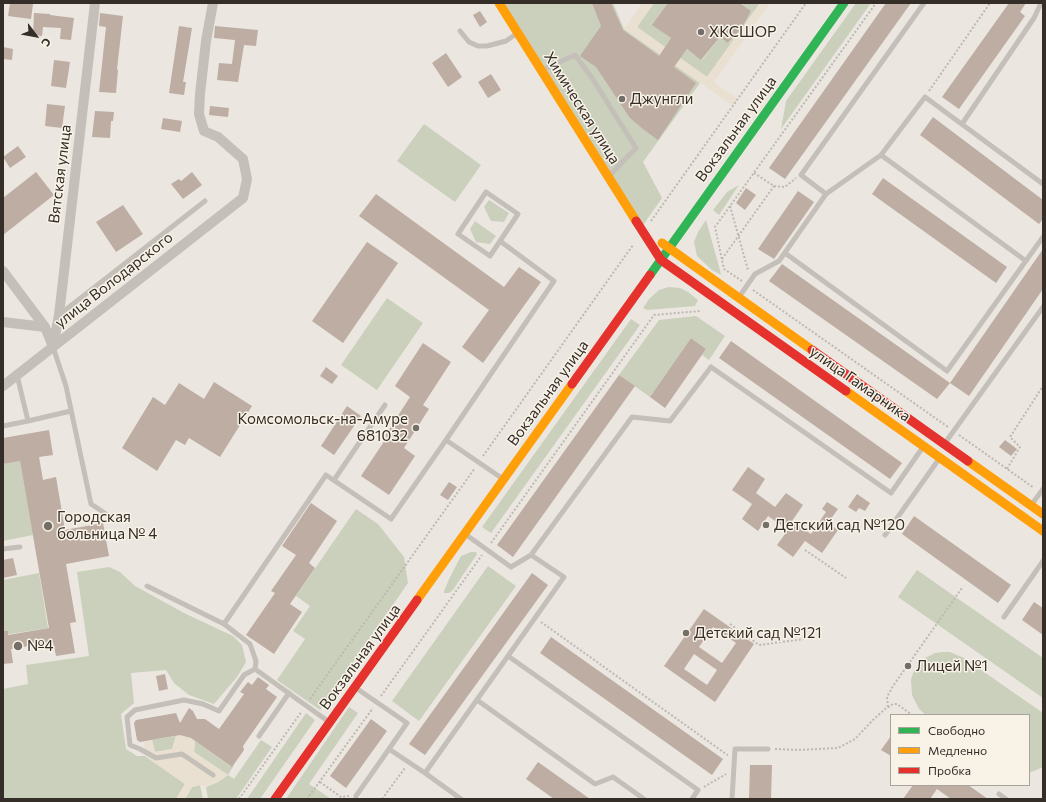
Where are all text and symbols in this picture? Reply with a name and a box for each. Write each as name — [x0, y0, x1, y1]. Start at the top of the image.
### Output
north arrow — [16, 16, 56, 56]
place label: ХКСШОР — [709, 23, 776, 41]
marker: ХКСШОР — [696, 27, 706, 37]
text: С — [39, 36, 54, 49]
street label: Химическая улица — [540, 49, 624, 167]
street label: Вокзальная улица — [692, 73, 780, 185]
place label: Джунгли — [630, 90, 693, 108]
marker: Джунгли — [617, 94, 627, 104]
street label: Вятская улица — [45, 124, 75, 224]
street label: улица Володарского — [51, 228, 177, 332]
street label: Вокзальная улица — [504, 337, 592, 449]
street label: улица Гамарника — [806, 342, 914, 426]
place label: Комсомольск-на-Амуре 681032 — [237, 410, 408, 445]
marker: Комсомольск-на-Амуре 681032 — [411, 423, 421, 433]
place label: Городская больница № 4 — [57, 508, 157, 543]
place label: Детский сад №120 — [774, 516, 905, 534]
marker: Городская больница № 4 — [42, 520, 54, 532]
marker: Детский сад №120 — [761, 520, 771, 530]
street label: Вокзальная улица — [316, 601, 404, 713]
place label: Детский сад №121 — [694, 624, 822, 642]
marker: Детский сад №121 — [681, 628, 691, 638]
place label: №4 — [27, 637, 54, 655]
marker: №4 — [12, 640, 24, 652]
place label: Лицей №1 — [916, 657, 988, 675]
marker: Лицей №1 — [903, 661, 913, 671]
legend — [890, 714, 1030, 786]
text: Свободно — [928, 723, 985, 737]
text: Медленно — [928, 743, 987, 757]
text: Пробка — [928, 763, 971, 777]

